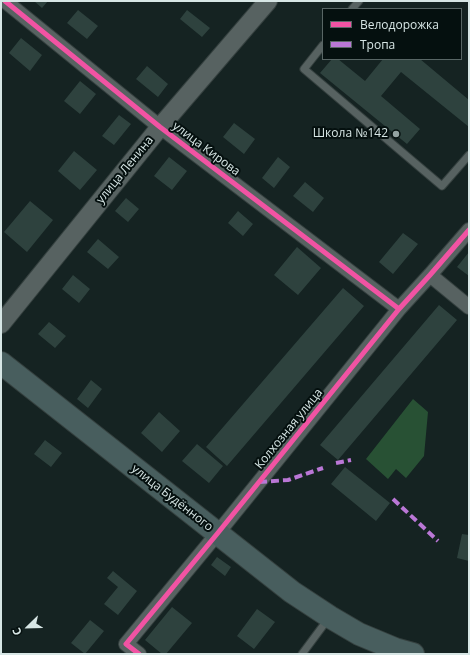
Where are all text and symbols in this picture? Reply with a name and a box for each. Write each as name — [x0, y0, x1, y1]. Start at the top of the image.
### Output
legend — [322, 8, 462, 60]
text: Велодорожка — [360, 16, 439, 33]
text: Тропа — [360, 36, 395, 53]
street label: улица Кирова — [169, 119, 243, 179]
place label: Школа №142 — [313, 127, 388, 141]
marker: Школа №142 — [391, 129, 401, 139]
street label: улица Ленина — [93, 133, 157, 207]
street label: Колхозная улица — [252, 386, 326, 472]
street label: улица Будённого — [128, 462, 216, 534]
north arrow — [8, 607, 48, 647]
text: С — [8, 626, 25, 638]

